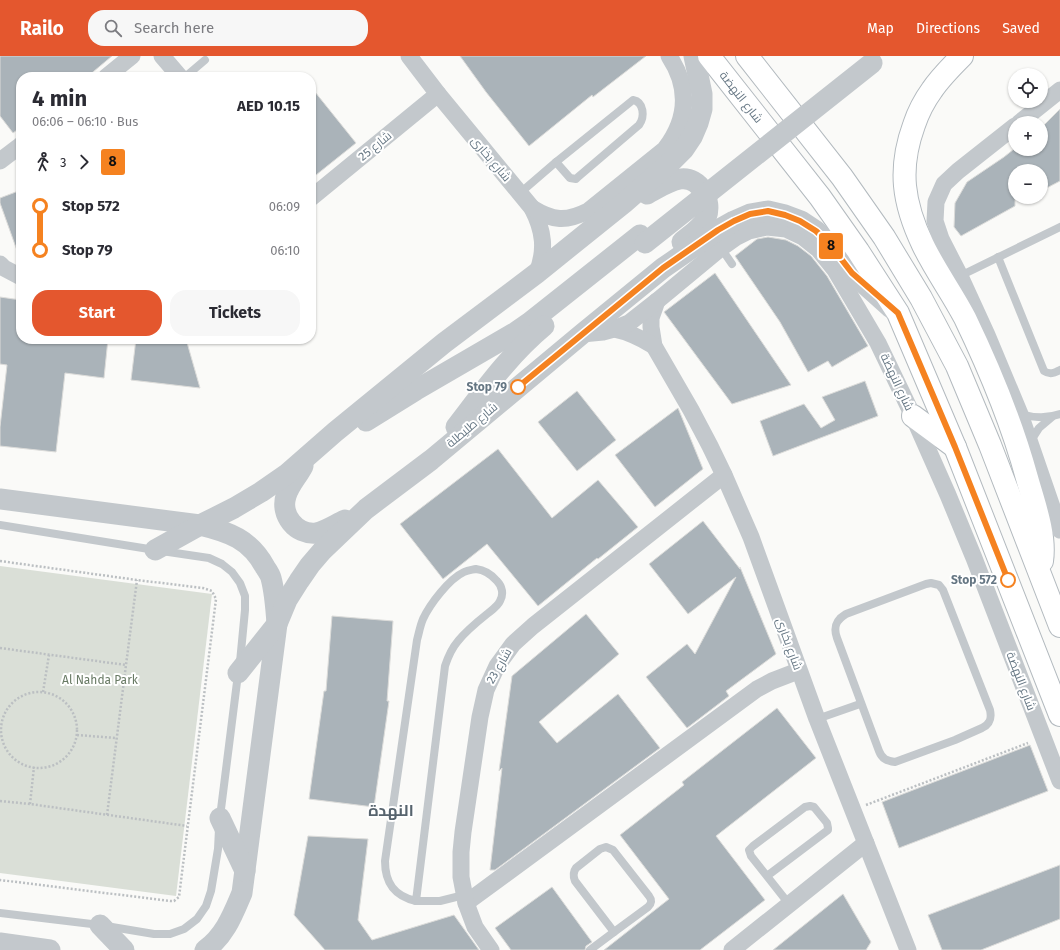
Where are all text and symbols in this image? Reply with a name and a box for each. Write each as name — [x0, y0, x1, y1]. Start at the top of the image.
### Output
search box — [88, 10, 368, 46]
text: Railo — [20, 17, 64, 40]
icon: search — [102, 17, 124, 39]
text: Search here — [134, 19, 214, 37]
text: Map — [867, 20, 894, 37]
text: Directions — [916, 20, 980, 37]
text: Saved — [1002, 20, 1040, 37]
street label: شارع النهضة — [716, 68, 766, 126]
map controls — [1008, 68, 1048, 204]
button: locate — [1008, 68, 1048, 108]
text: 4 min — [32, 85, 87, 112]
text: AED 10.15 — [237, 97, 300, 115]
text: 06:06 – 06:10 · Bus — [32, 114, 138, 129]
button: + — [1008, 116, 1048, 156]
street label: شارع 25 — [356, 128, 395, 164]
street label: شارع بخارى — [467, 134, 514, 185]
icon: walk — [32, 151, 54, 173]
icon: forward — [73, 151, 95, 173]
text: 8 — [109, 153, 117, 170]
text: 3 — [60, 155, 67, 170]
button: − — [1008, 164, 1048, 204]
text: Stop 572 — [62, 197, 120, 215]
text: 06:09 — [269, 199, 300, 214]
line badge: 8 — [818, 233, 844, 259]
text: 8 — [827, 237, 835, 254]
text: Stop 79 — [62, 241, 113, 259]
text: 06:10 — [270, 243, 300, 258]
button: Start — [32, 290, 162, 336]
button: Tickets — [170, 290, 300, 336]
street label: شارع النهضة — [877, 351, 916, 413]
marker: Stop 79 — [510, 379, 526, 395]
place label: Stop 79 — [467, 380, 507, 394]
street label: شارع طليطلة — [444, 400, 501, 451]
marker: Stop 572 — [1000, 572, 1016, 588]
place label: Stop 572 — [951, 573, 997, 587]
street label: شارع بخارى — [772, 616, 805, 672]
street label: شارع 23 — [483, 646, 516, 687]
street label: شارع النهضة — [1002, 650, 1039, 713]
park label: Al Nahda Park — [62, 673, 139, 687]
district label: النهدة — [368, 801, 414, 820]

